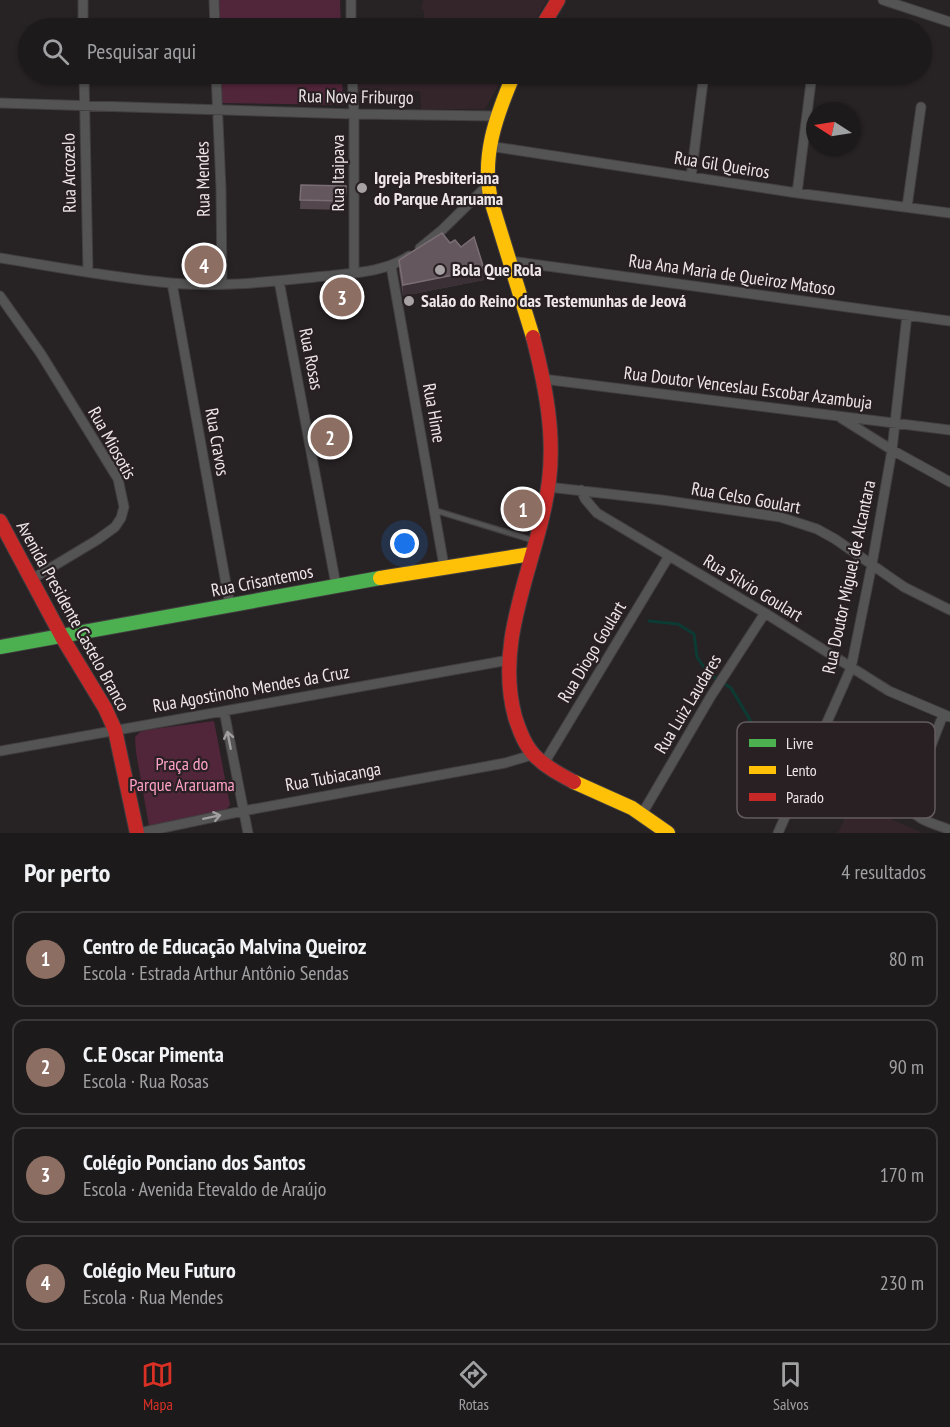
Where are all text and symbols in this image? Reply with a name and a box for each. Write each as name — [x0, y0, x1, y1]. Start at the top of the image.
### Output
search box — [18, 18, 932, 84]
icon: search — [39, 35, 72, 68]
text: Pesquisar aqui — [87, 37, 196, 65]
street label: Rua Nova Friburgo — [298, 84, 414, 109]
north arrow — [806, 102, 860, 156]
street label: Rua Arcozelo — [56, 133, 81, 213]
street label: Rua Itaipava — [326, 135, 349, 211]
street label: Rua Mendes — [190, 141, 215, 217]
street label: Rua Gil Queiros — [673, 146, 771, 183]
place label: Igreja Presbiteriana do Parque Araruama — [374, 166, 503, 210]
marker: Igreja Presbiteriana do Parque Araruama — [355, 181, 369, 195]
pin: 4 — [184, 242, 224, 288]
street label: Rua Ana Maria de Queiroz Matoso — [627, 249, 837, 300]
place label: Bola Que Rola — [452, 258, 542, 281]
marker: Bola Que Rola — [433, 263, 447, 277]
pin: 3 — [322, 274, 362, 320]
place label: Salão do Reino das Testemunhas de Jeová — [421, 289, 686, 312]
marker: Salão do Reino das Testemunhas de Jeová — [402, 294, 416, 308]
street label: Rua Rosas — [294, 326, 329, 392]
street label: Rua Doutor Venceslau Escobar Azambuja — [623, 361, 874, 414]
street label: Rua Hime — [418, 381, 451, 445]
street label: Rua Miosotis — [83, 402, 142, 483]
street label: Rua Cravos — [200, 406, 235, 478]
pin: 2 — [310, 414, 350, 460]
street label: Rua Celso Goulart — [690, 477, 803, 518]
street label: Rua Doutor Miguel de Alcantara — [817, 478, 880, 676]
pin: 1 — [504, 486, 542, 532]
street label: Avenida Presidente Castelo Branco — [12, 517, 135, 715]
your location — [390, 529, 419, 558]
street label: Rua Silvio Goulart — [699, 549, 807, 626]
street label: Rua Crisantemos — [209, 559, 315, 602]
street label: Rua Diogo Goulart — [552, 597, 631, 707]
street label: Rua Luiz Laudares — [649, 650, 726, 758]
street label: Rua Agostinoho Mendes da Cruz — [151, 660, 351, 717]
legend — [737, 722, 935, 818]
one-way arrow — [223, 731, 234, 751]
text: Livre — [786, 733, 813, 753]
park label: Praça do Parque Araruama — [129, 752, 235, 796]
street label: Rua Tubiacanga — [283, 757, 383, 796]
text: Lento — [786, 760, 817, 780]
text: Parado — [786, 787, 824, 807]
one-way arrow — [202, 811, 221, 823]
text: Por perto — [24, 856, 110, 889]
text: 4 resultados — [841, 859, 926, 885]
text: Centro de Educação Malvina Queiroz — [83, 932, 366, 960]
text: 1 — [41, 946, 50, 972]
text: 80 m — [889, 946, 924, 972]
text: Escola · Estrada Arthur Antônio Sendas — [83, 960, 349, 986]
text: C.E Oscar Pimenta — [83, 1040, 224, 1068]
text: 2 — [41, 1054, 50, 1080]
text: 90 m — [889, 1054, 924, 1080]
text: Escola · Rua Rosas — [83, 1068, 209, 1094]
text: Colégio Ponciano dos Santos — [83, 1148, 306, 1176]
text: 3 — [41, 1162, 50, 1188]
text: 170 m — [880, 1162, 924, 1188]
text: Escola · Avenida Etevaldo de Araújo — [83, 1176, 326, 1202]
text: Colégio Meu Futuro — [83, 1256, 236, 1284]
text: 4 — [41, 1270, 50, 1296]
text: 230 m — [880, 1270, 924, 1296]
text: Escola · Rua Mendes — [83, 1284, 223, 1310]
tab: Mapa — [141, 1358, 174, 1414]
tab: Rotas — [457, 1358, 490, 1414]
tab: Salvos — [773, 1358, 809, 1414]

